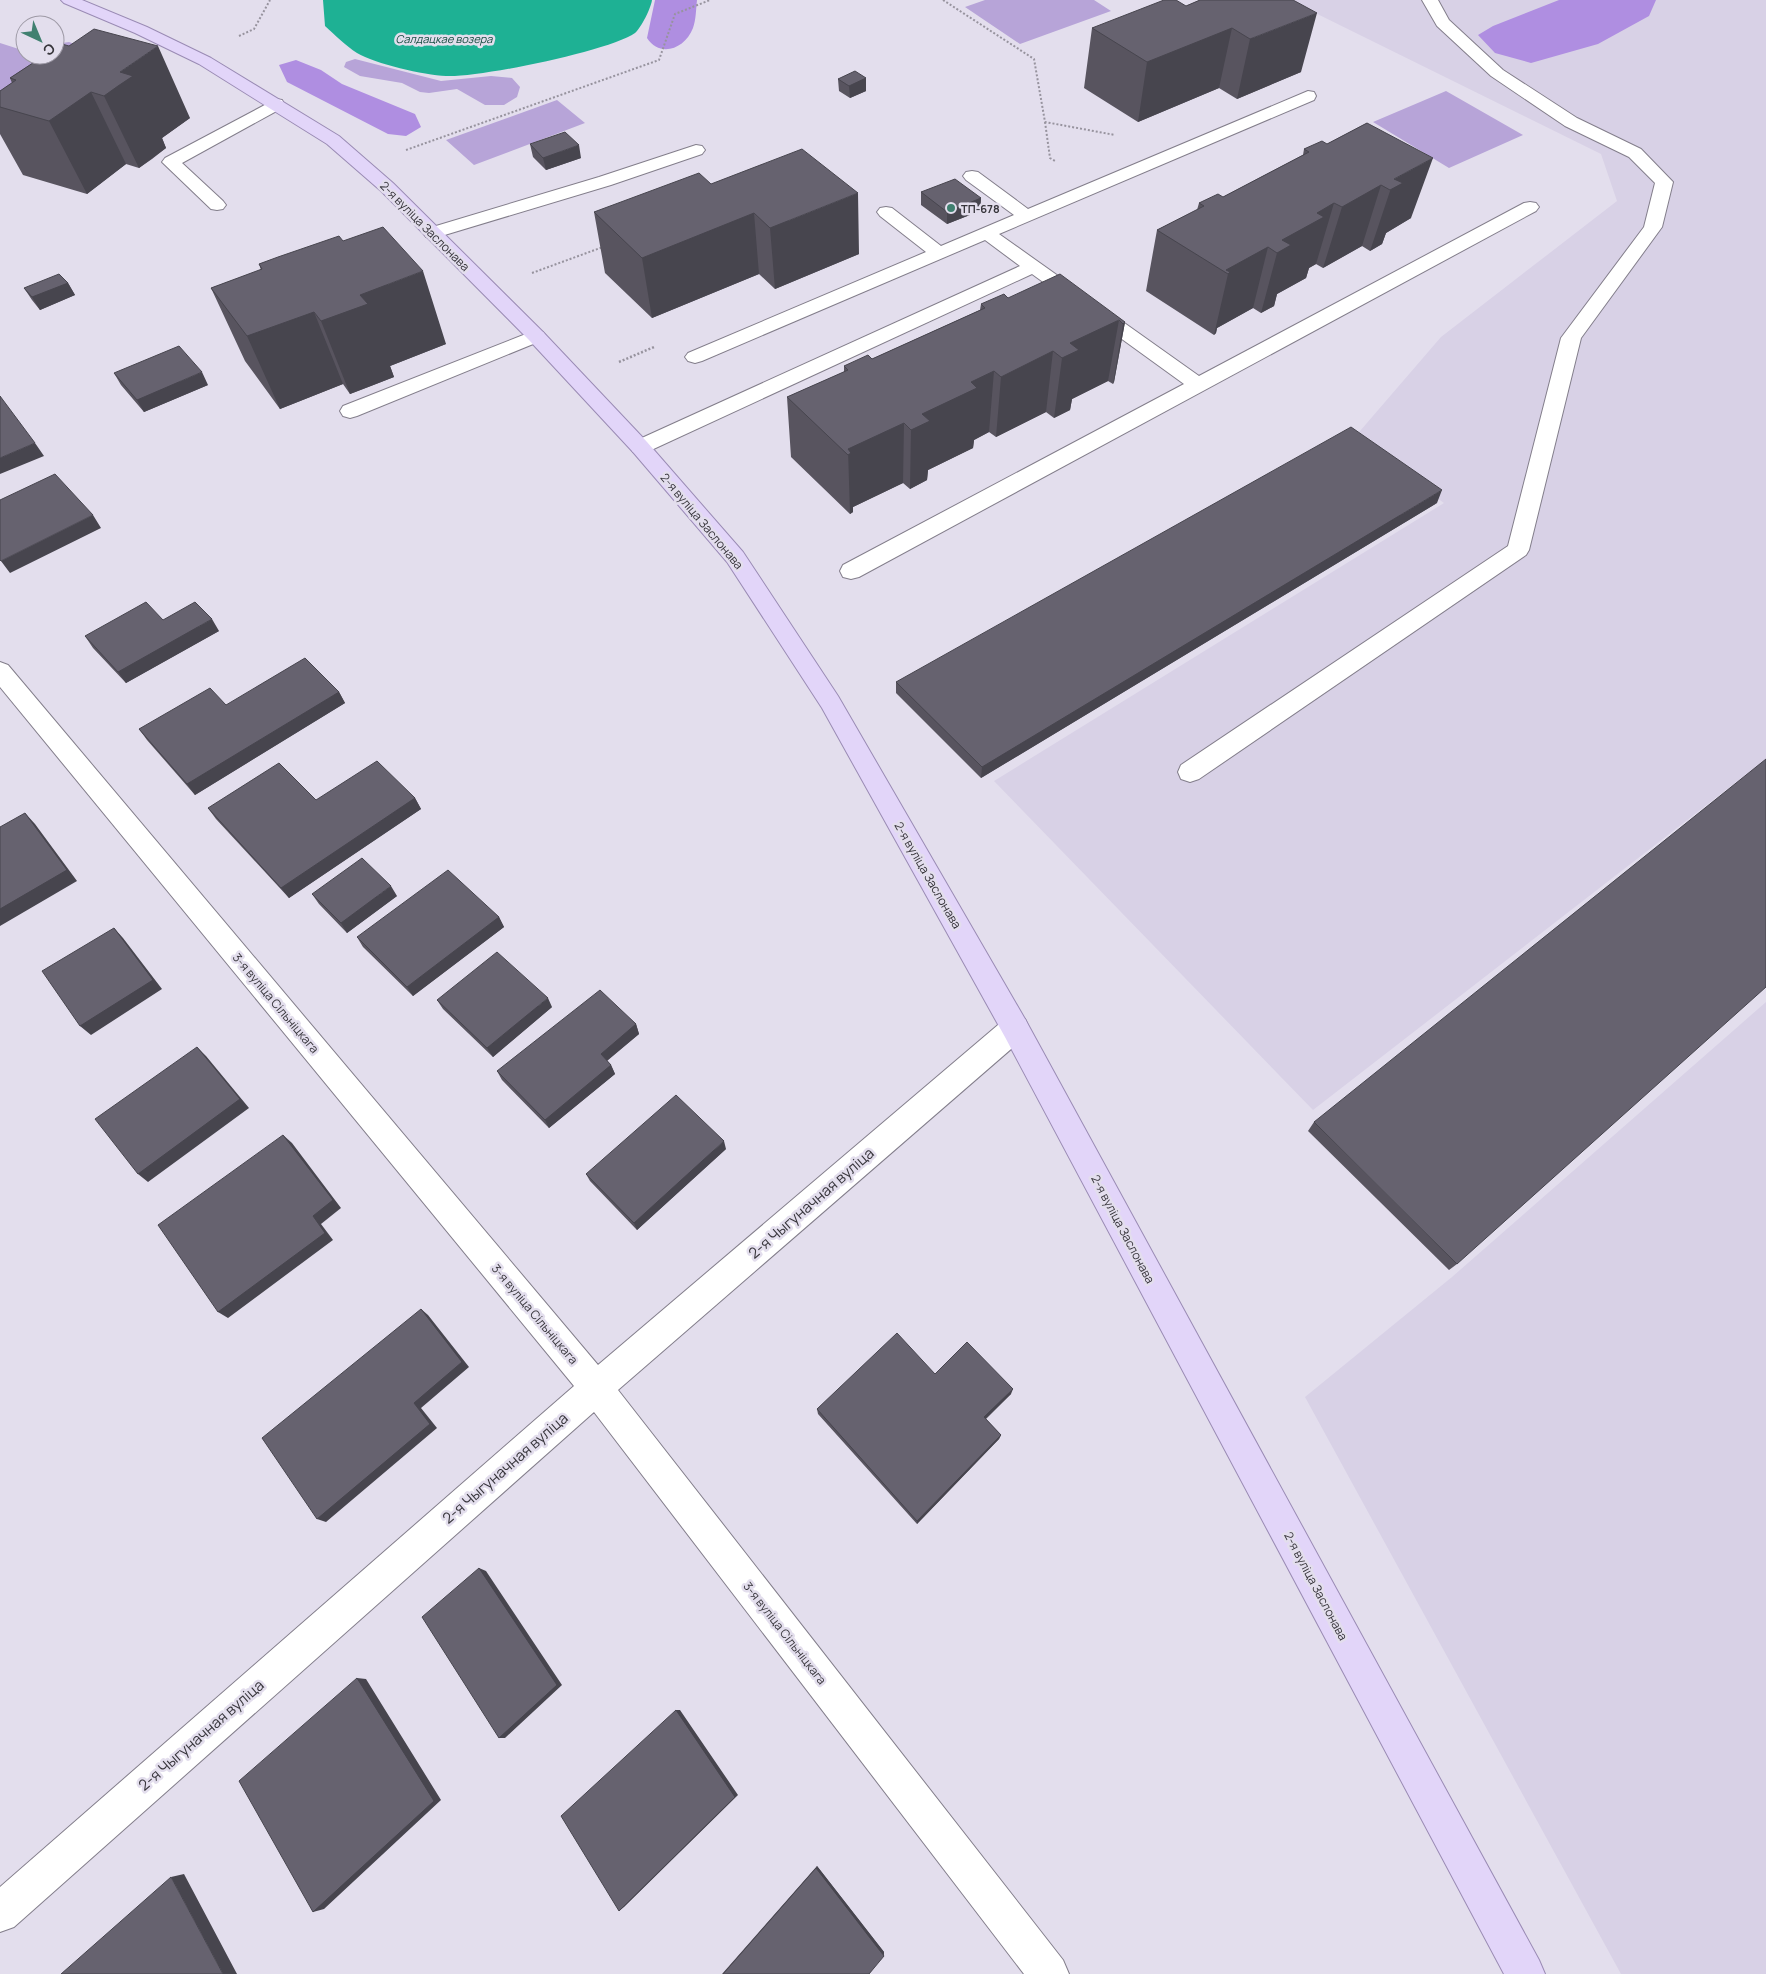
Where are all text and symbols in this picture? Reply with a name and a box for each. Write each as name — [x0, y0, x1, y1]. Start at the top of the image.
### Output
north arrow — [15, 15, 65, 65]
water label: Салдацкае возера — [396, 31, 493, 46]
text: С — [39, 39, 60, 60]
street label: 2-я вуліца Заслонава — [376, 177, 474, 275]
place label: ТП-678 — [961, 201, 1000, 216]
marker: ТП-678 — [945, 202, 957, 214]
street label: 2-я вуліца Заслонава — [657, 469, 747, 573]
street label: 2-я вуліца Заслонава — [890, 818, 966, 932]
street label: 3-я вуліца Сільніцкага — [229, 949, 323, 1057]
street label: 2-я Чыгуначная вуліца — [744, 1143, 878, 1263]
street label: 2-я вуліца Заслонава — [1087, 1172, 1159, 1286]
street label: 3-я вуліца Сільніцкага — [488, 1260, 582, 1368]
street label: 2-я Чыгуначная вуліца — [438, 1408, 572, 1528]
street label: 2-я вуліца Заслонава — [1280, 1529, 1352, 1643]
street label: 3-я вуліца Сільніцкага — [740, 1578, 830, 1688]
street label: 2-я Чыгуначная вуліца — [134, 1675, 268, 1795]

